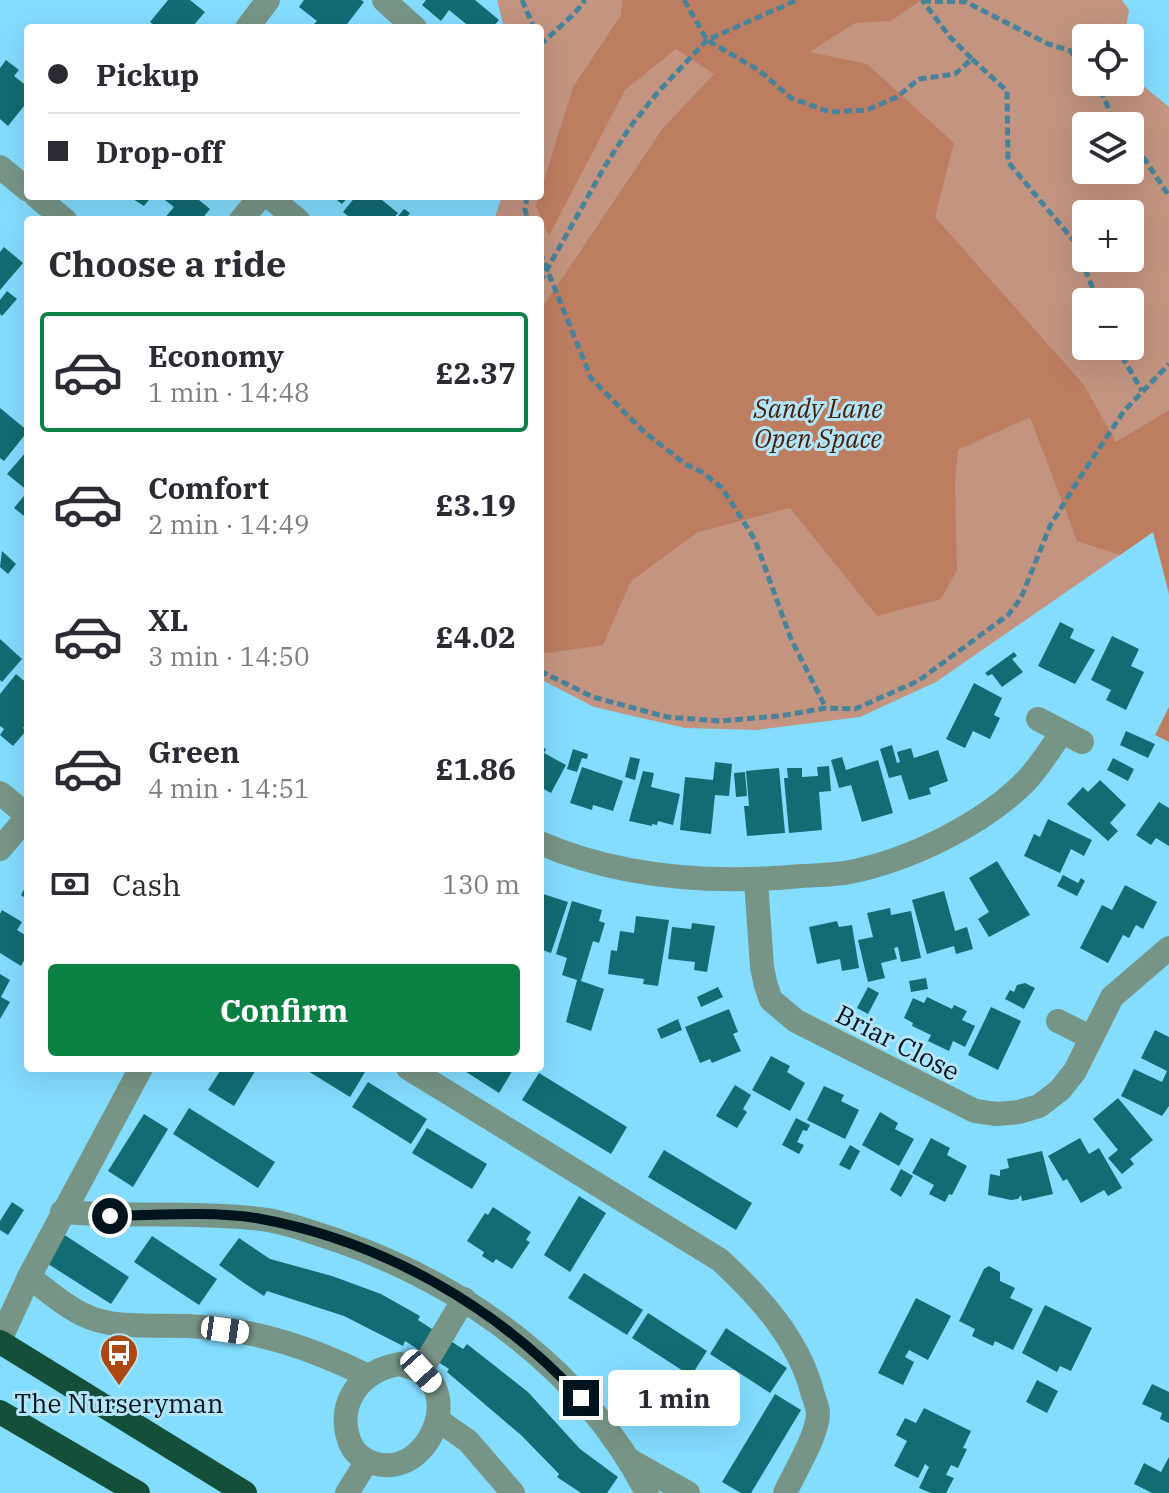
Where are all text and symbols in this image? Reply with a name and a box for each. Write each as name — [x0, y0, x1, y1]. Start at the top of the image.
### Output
map controls — [1072, 24, 1144, 360]
button: locate — [1072, 24, 1144, 96]
text: Pickup — [96, 55, 199, 94]
button: layers — [1072, 112, 1144, 184]
text: Drop-off — [96, 132, 224, 171]
button: + — [1072, 200, 1144, 272]
text: Choose a ride — [48, 240, 287, 287]
button: − — [1072, 288, 1144, 360]
icon: car — [52, 336, 124, 408]
text: Economy — [148, 336, 284, 375]
text: £2.37 — [436, 353, 516, 392]
text: 1 min · 14:48 — [148, 375, 310, 409]
park label: Sandy Lane Open Space — [752, 391, 883, 455]
icon: car — [52, 468, 124, 540]
text: Comfort — [148, 468, 269, 507]
text: £3.19 — [436, 485, 516, 524]
text: 2 min · 14:49 — [148, 507, 310, 541]
icon: car — [52, 600, 124, 672]
text: XL — [148, 600, 188, 639]
text: £4.02 — [436, 617, 516, 656]
text: 3 min · 14:50 — [148, 639, 310, 673]
icon: car — [52, 732, 124, 804]
text: Green — [148, 732, 240, 771]
text: £1.86 — [436, 749, 516, 788]
text: 4 min · 14:51 — [148, 771, 310, 805]
icon: cash — [48, 862, 92, 906]
text: Cash — [112, 865, 181, 904]
text: 130 m — [442, 867, 520, 901]
button: Confirm — [48, 964, 520, 1056]
street label: Briar Close — [830, 996, 966, 1088]
route start — [92, 1198, 128, 1234]
car — [200, 1315, 250, 1345]
bus stop icon: The Nurseryman — [98, 1332, 140, 1387]
car — [396, 1345, 446, 1397]
callout: 1 min — [609, 1370, 741, 1426]
route end — [563, 1380, 599, 1416]
text: 1 min — [638, 1381, 710, 1415]
place label: The Nurseryman — [14, 1386, 224, 1420]

